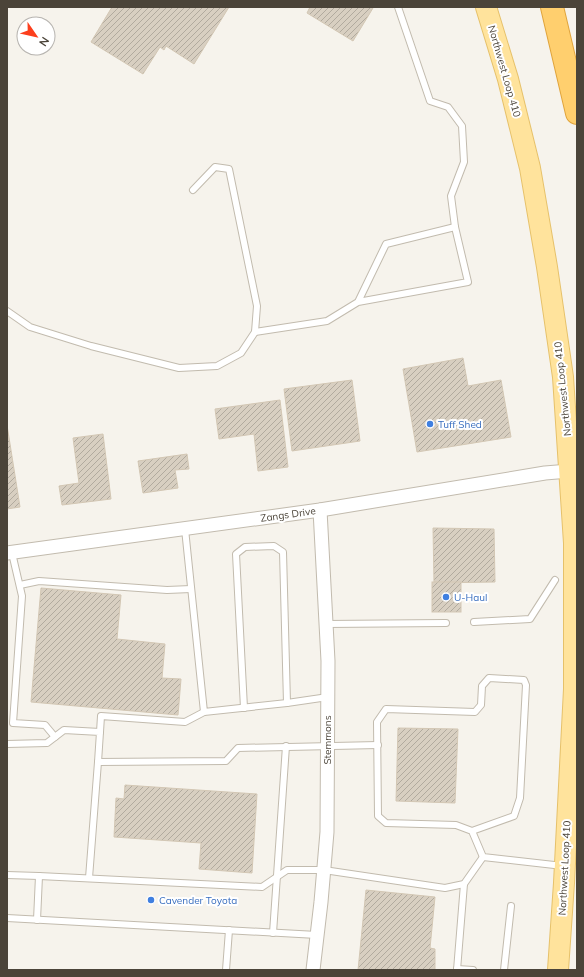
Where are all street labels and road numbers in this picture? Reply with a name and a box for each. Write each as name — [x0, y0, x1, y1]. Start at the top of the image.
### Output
street label: Northwest Loop 410 — [485, 24, 524, 119]
street label: Northwest Loop 410 — [551, 341, 574, 437]
street label: Zangs Drive — [260, 504, 316, 525]
street label: Stemmons — [321, 715, 334, 765]
street label: Northwest Loop 410 — [556, 820, 573, 916]

